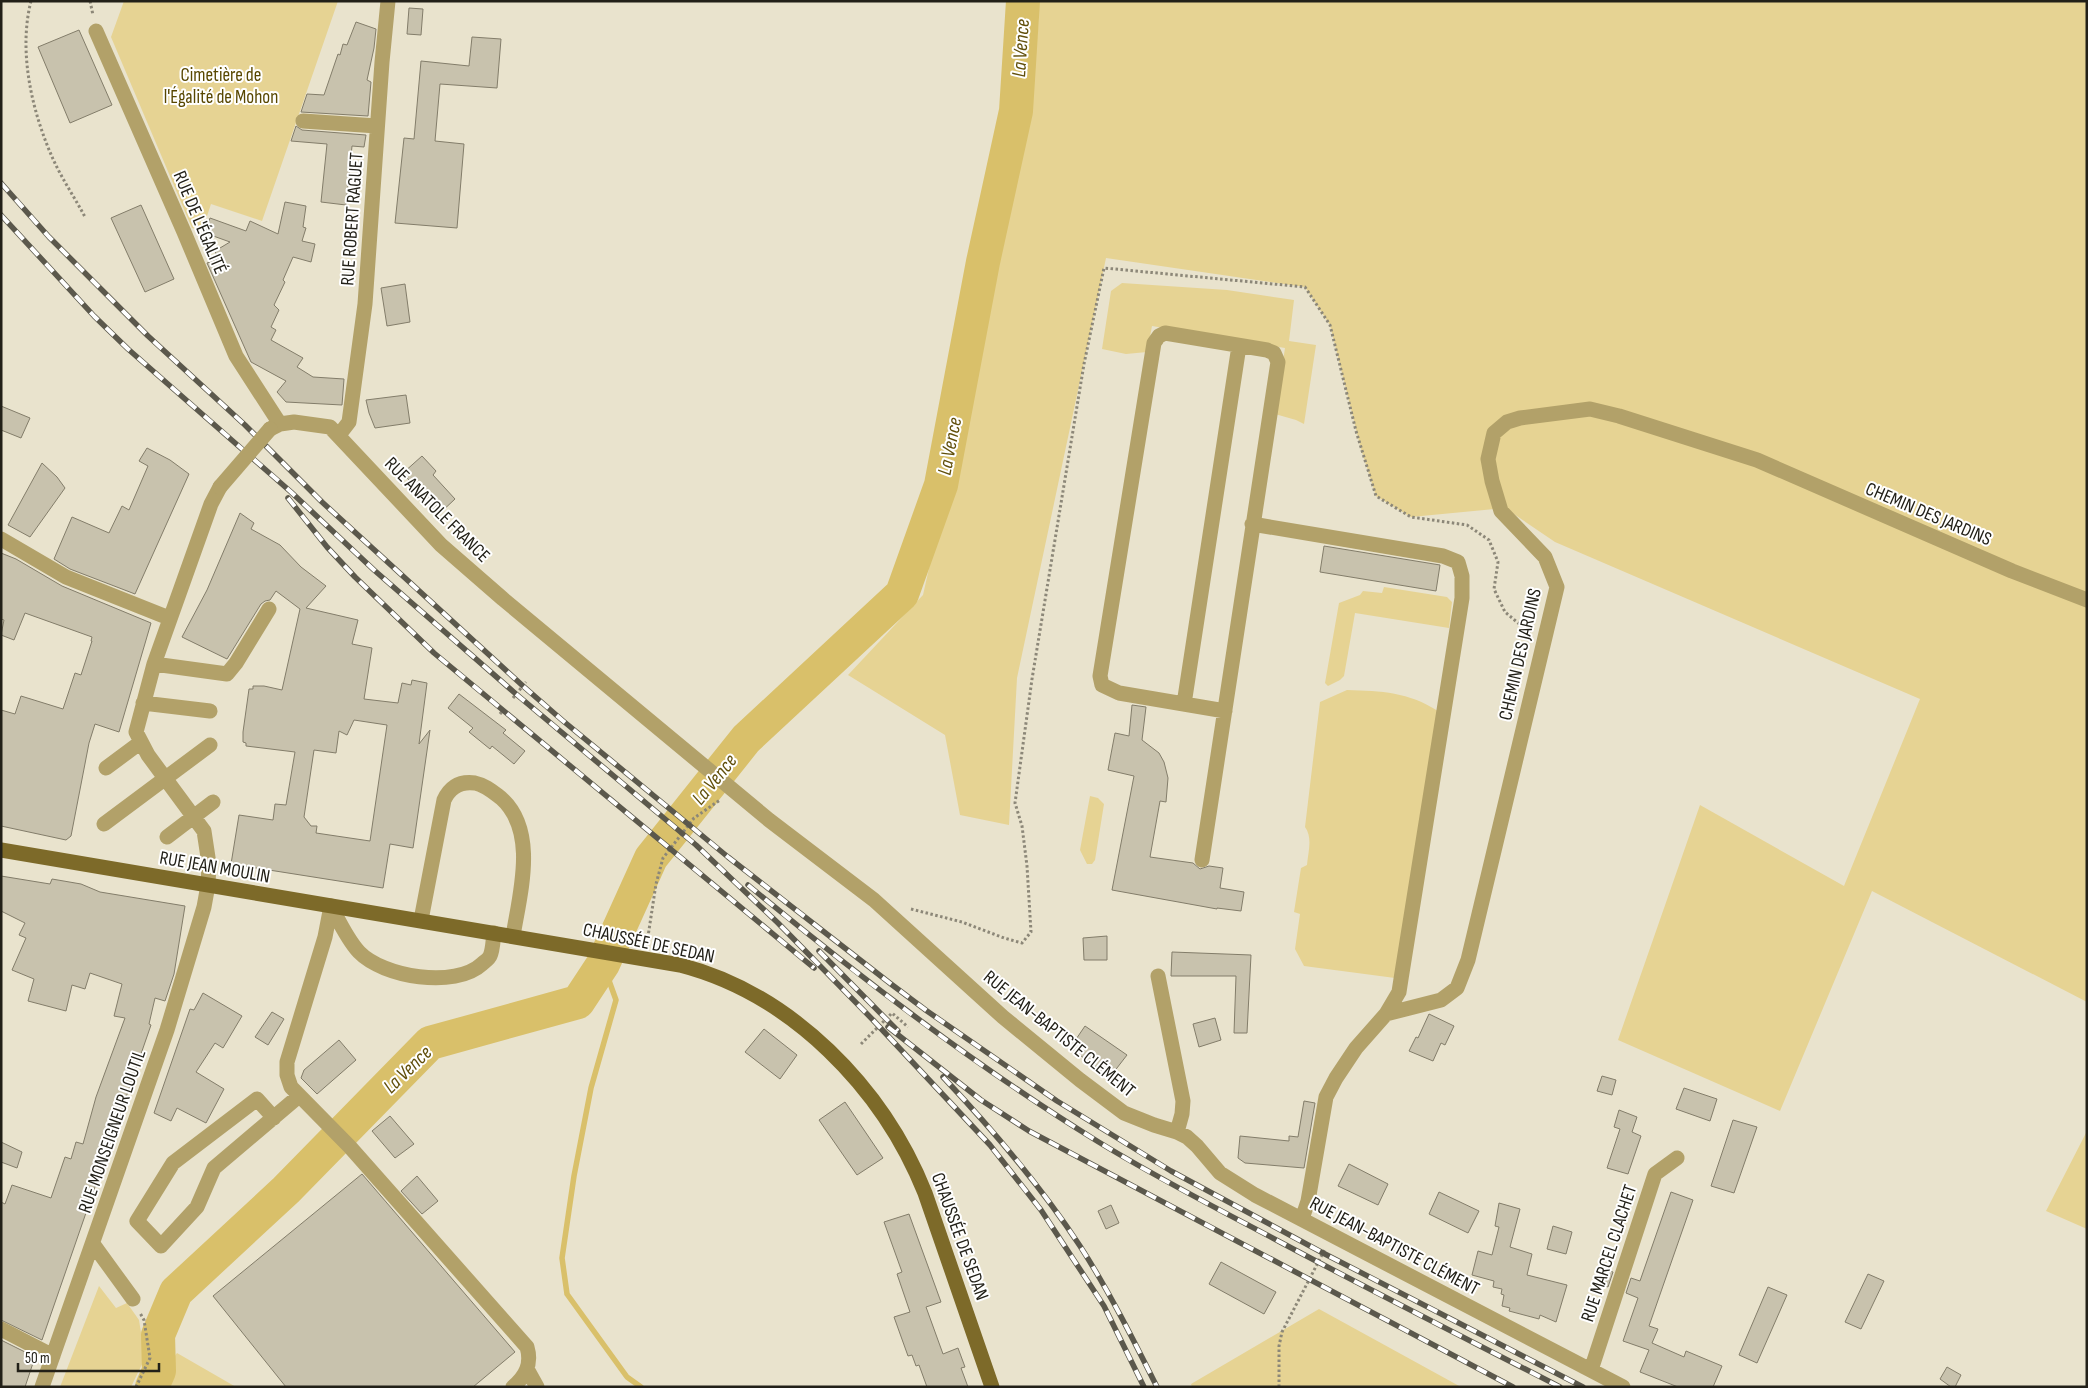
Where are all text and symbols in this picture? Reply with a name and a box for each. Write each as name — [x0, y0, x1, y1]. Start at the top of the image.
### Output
water label: La Vence — [1007, 18, 1035, 78]
park label: Cimetière de l'Égalité de Mohon — [164, 64, 278, 109]
street label: RUE ROBERT RAGUET — [336, 151, 369, 287]
street label: RUE DE L'ÉGALITÉ — [168, 168, 232, 278]
water label: La Vence — [933, 415, 967, 477]
street label: RUE ANATOLE FRANCE — [379, 453, 494, 568]
street label: CHEMIN DES JARDINS — [1862, 477, 1995, 551]
street label: CHEMIN DES JARDINS — [1494, 586, 1547, 723]
water label: La Vence — [687, 749, 743, 810]
street label: RUE JEAN MOULIN — [158, 846, 272, 889]
street label: CHAUSSÉE DE SEDAN — [581, 918, 717, 969]
street label: RUE JEAN-BAPTISTE CLÉMENT — [979, 966, 1140, 1103]
water label: La Vence — [378, 1041, 437, 1099]
street label: RUE MONSEIGNEUR LOUTIL — [74, 1047, 151, 1216]
street label: CHAUSSÉE DE SEDAN — [926, 1170, 993, 1303]
street label: RUE MARCEL CLACHET — [1576, 1182, 1643, 1325]
street label: RUE JEAN-BAPTISTE CLÉMENT — [1306, 1192, 1483, 1301]
scale bar — [18, 1340, 159, 1372]
text: 50 m — [25, 1349, 50, 1368]

